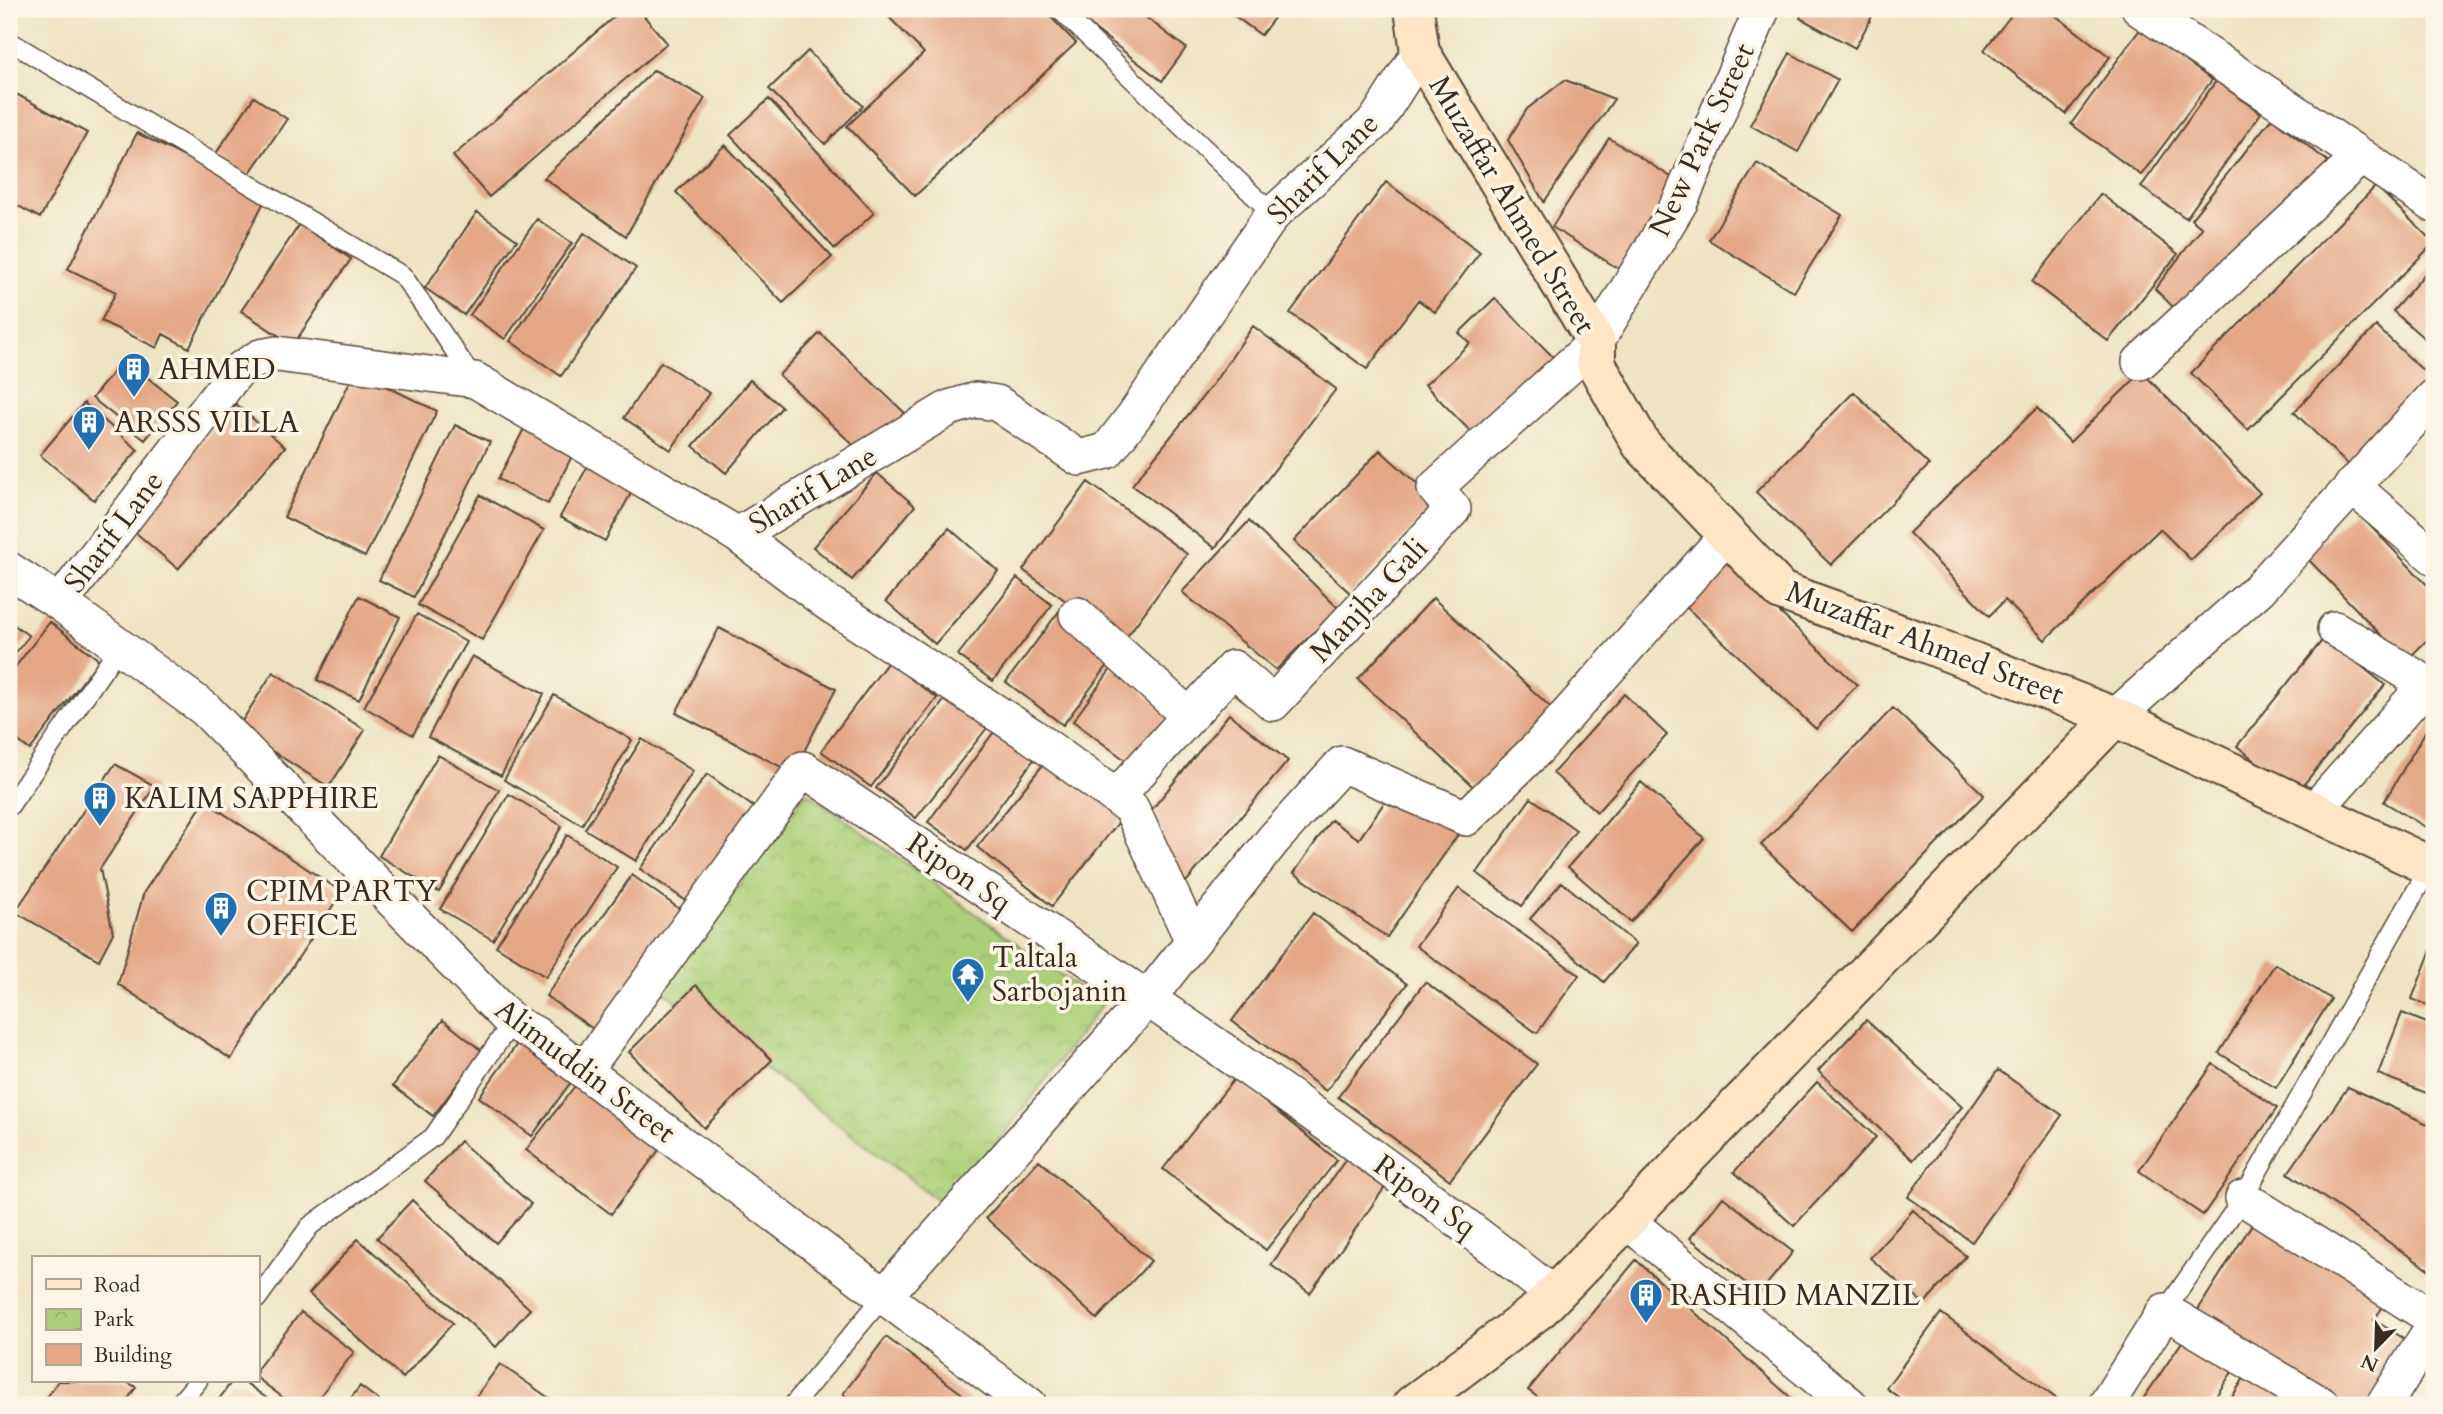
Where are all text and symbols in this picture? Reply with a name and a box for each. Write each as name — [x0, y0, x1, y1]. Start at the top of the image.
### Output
street label: New Park Street — [1639, 36, 1765, 243]
street label: Muzaffar Ahmed Street — [1419, 68, 1606, 342]
street label: Sharif Lane — [1258, 104, 1388, 234]
place label: AHMED — [158, 349, 276, 390]
building icon: AHMED — [115, 350, 153, 399]
place label: ARSSS VILLA — [114, 402, 300, 443]
building icon: ARSSS VILLA — [70, 403, 108, 452]
street label: Sharif Lane — [741, 436, 885, 544]
street label: Sharif Lane — [55, 463, 173, 601]
street label: Manjha Gali — [1300, 529, 1438, 671]
street label: Muzaffar Ahmed Street — [1780, 571, 2070, 715]
place label: KALIM SAPPHIRE — [124, 778, 379, 819]
building icon: KALIM SAPPHIRE — [81, 779, 119, 828]
street label: Ripon Sq — [899, 823, 1019, 923]
place label: CPIM PARTY OFFICE — [246, 871, 438, 946]
building icon: CPIM PARTY OFFICE — [202, 889, 240, 938]
place label: Taltala Sarbojanin — [992, 937, 1127, 1012]
temple icon: Taltala Sarbojanin — [949, 955, 987, 1004]
street label: Alimuddin Street — [486, 989, 684, 1153]
street label: Ripon Sq — [1365, 1145, 1485, 1247]
legend — [32, 1256, 259, 1382]
text: Road — [94, 1271, 140, 1300]
place label: RASHID MANZIL — [1670, 1275, 1921, 1316]
building icon: RASHID MANZIL — [1627, 1276, 1665, 1325]
text: Park — [94, 1305, 135, 1334]
north arrow — [2342, 1312, 2412, 1382]
text: Building — [94, 1341, 172, 1370]
text: N — [2357, 1347, 2382, 1378]

